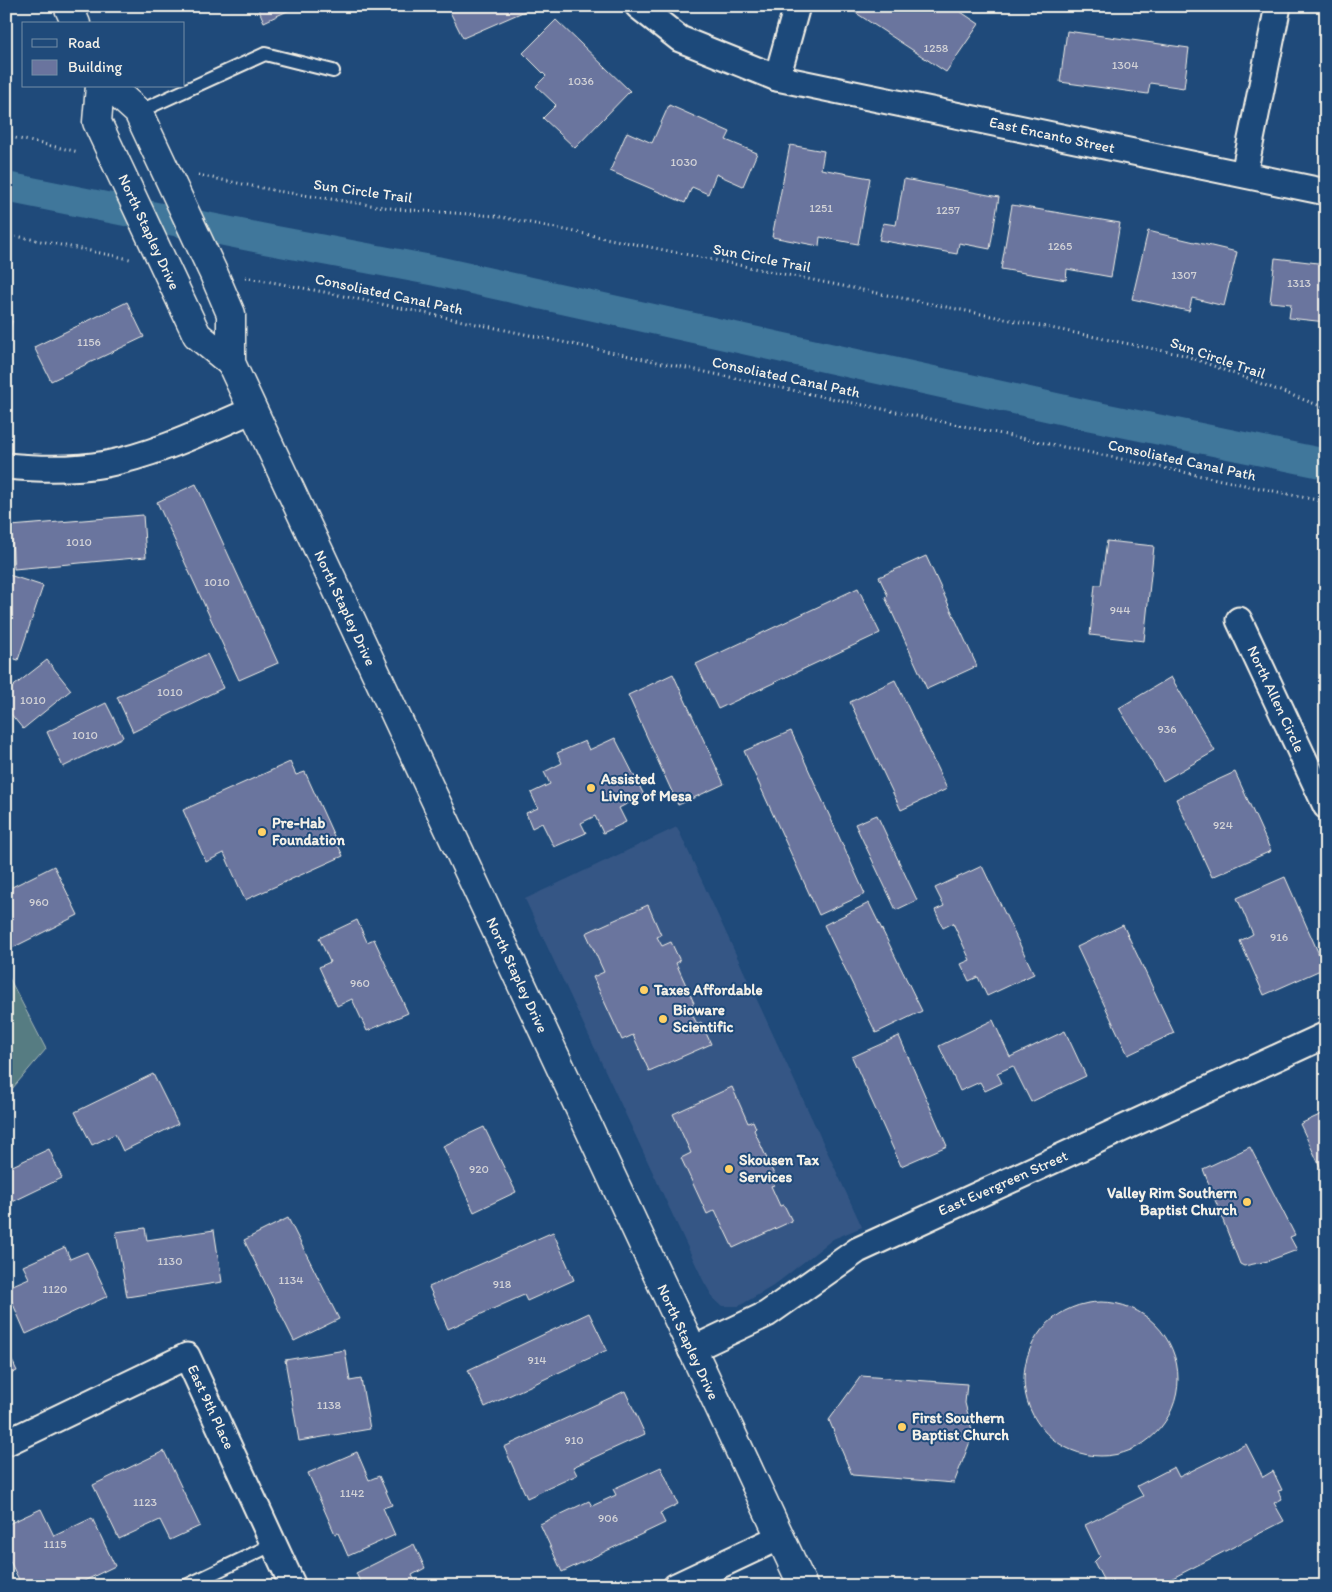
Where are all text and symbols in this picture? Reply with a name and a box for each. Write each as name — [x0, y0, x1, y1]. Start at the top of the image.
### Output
legend — [22, 22, 185, 88]
text: Road — [68, 34, 101, 52]
house number: 1258 — [924, 41, 949, 55]
text: Building — [68, 58, 122, 76]
house number: 1304 — [1112, 58, 1138, 72]
house number: 1036 — [568, 74, 594, 88]
street label: East Encanto Street — [988, 113, 1117, 157]
house number: 1030 — [671, 155, 697, 169]
street label: North Stapley Drive — [114, 171, 184, 293]
street label: Sun Circle Trail — [312, 175, 414, 207]
house number: 1251 — [809, 201, 833, 215]
house number: 1257 — [936, 203, 960, 217]
house number: 1265 — [1048, 239, 1072, 253]
street label: Sun Circle Trail — [711, 240, 813, 276]
house number: 1307 — [1171, 268, 1197, 282]
street label: Consoliated Canal Path — [313, 270, 465, 318]
house number: 1313 — [1287, 276, 1312, 290]
street label: Sun Circle Trail — [1168, 333, 1269, 383]
house number: 1156 — [77, 335, 101, 349]
street label: Consoliated Canal Path — [710, 353, 862, 401]
street label: Consoliated Canal Path — [1106, 436, 1258, 484]
house number: 1010 — [66, 535, 92, 549]
street label: North Stapley Drive — [310, 547, 380, 669]
house number: 1010 — [204, 575, 230, 589]
house number: 944 — [1110, 603, 1130, 617]
street label: North Allen Circle — [1243, 643, 1309, 755]
house number: 1010 — [157, 685, 183, 699]
house number: 1010 — [20, 693, 46, 707]
house number: 936 — [1157, 722, 1177, 736]
house number: 1010 — [72, 728, 98, 742]
place label: Assisted Living of Mesa — [600, 770, 693, 806]
marker: Assisted Living of Mesa — [585, 782, 597, 794]
place label: Pre-Hab Foundation — [272, 814, 345, 849]
house number: 924 — [1213, 818, 1233, 832]
marker: Pre-Hab Foundation — [256, 826, 268, 838]
house number: 960 — [29, 895, 49, 909]
street label: North Stapley Drive — [482, 914, 552, 1036]
house number: 916 — [1270, 930, 1288, 944]
house number: 960 — [350, 976, 370, 990]
place label: Taxes Affordable — [653, 981, 763, 999]
marker: Taxes Affordable — [638, 984, 650, 996]
place label: Bioware Scientific — [673, 1001, 733, 1036]
marker: Bioware Scientific — [657, 1013, 669, 1025]
street label: East Evergreen Street — [935, 1146, 1071, 1220]
place label: Skousen Tax Services — [739, 1151, 819, 1186]
house number: 920 — [469, 1162, 489, 1176]
marker: Skousen Tax Services — [723, 1163, 735, 1175]
place label: Valley Rim Southern Baptist Church — [1107, 1184, 1238, 1220]
marker: Valley Rim Southern Baptist Church — [1241, 1196, 1253, 1208]
house number: 1130 — [157, 1254, 183, 1268]
house number: 1134 — [279, 1273, 303, 1287]
house number: 918 — [493, 1277, 512, 1291]
street label: North Stapley Drive — [653, 1281, 723, 1403]
house number: 1120 — [43, 1282, 67, 1296]
house number: 914 — [527, 1353, 547, 1367]
street label: East 9th Place — [184, 1362, 238, 1452]
house number: 1138 — [317, 1398, 342, 1412]
place label: First Southern Baptist Church — [912, 1409, 1009, 1445]
marker: First Southern Baptist Church — [896, 1421, 908, 1433]
house number: 910 — [564, 1433, 584, 1447]
house number: 1142 — [340, 1486, 365, 1500]
house number: 1123 — [133, 1495, 157, 1509]
house number: 906 — [598, 1511, 618, 1525]
house number: 1115 — [43, 1537, 67, 1551]

